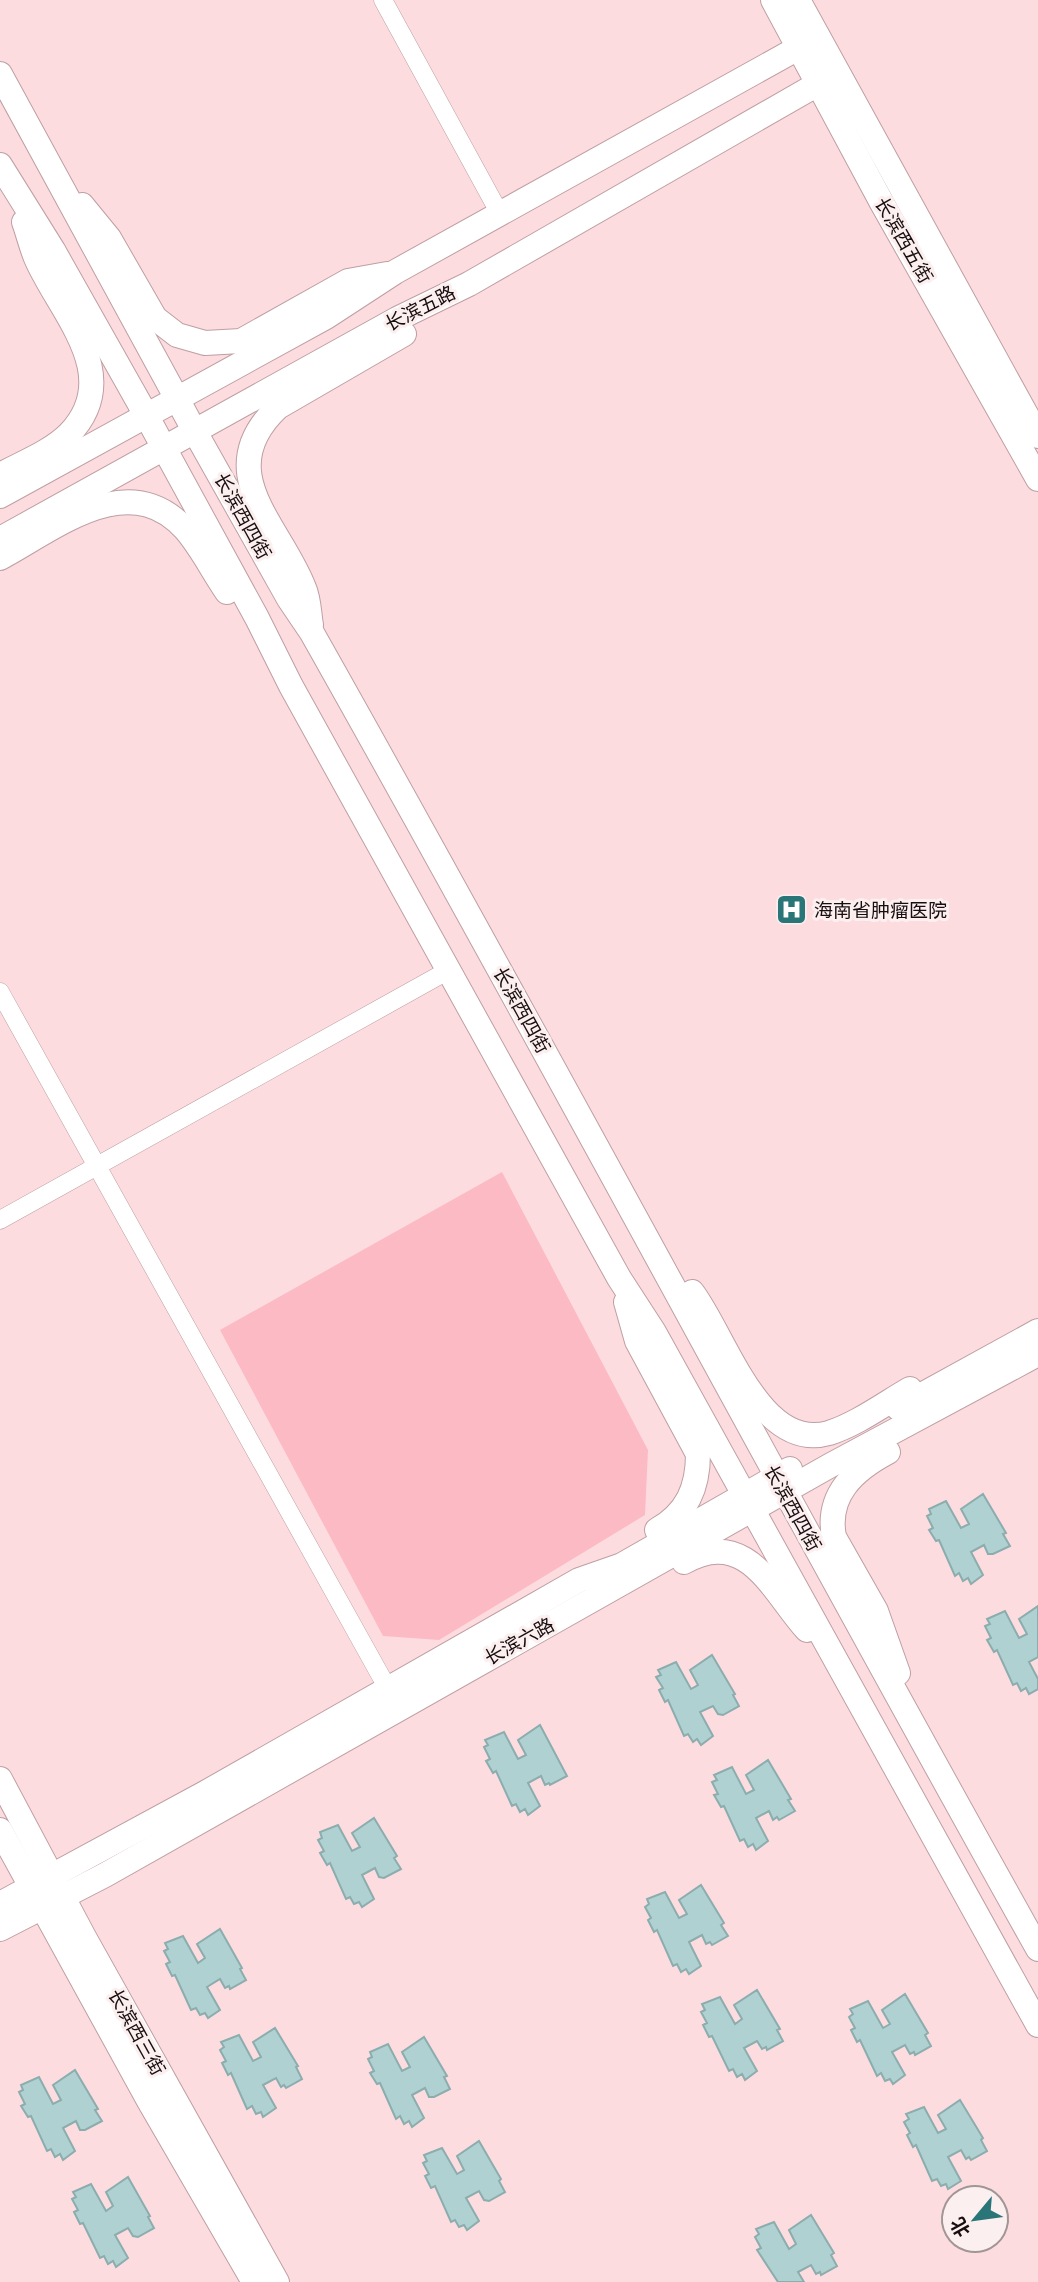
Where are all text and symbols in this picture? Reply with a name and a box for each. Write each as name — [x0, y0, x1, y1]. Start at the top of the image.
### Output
street label: 长滨西五街 — [870, 193, 938, 287]
street label: 长滨五路 — [381, 280, 459, 336]
street label: 长滨西四街 — [209, 469, 277, 563]
hospital icon: 海南省肿瘤医院 — [774, 893, 808, 927]
place label: 海南省肿瘤医院 — [814, 898, 947, 922]
street label: 长滨西四街 — [488, 963, 556, 1057]
street label: 长滨西四街 — [759, 1461, 827, 1555]
street label: 长滨六路 — [480, 1612, 558, 1670]
street label: 长滨西三街 — [103, 1985, 171, 2079]
north arrow — [940, 2184, 1010, 2254]
text: 北 — [945, 2213, 975, 2241]

